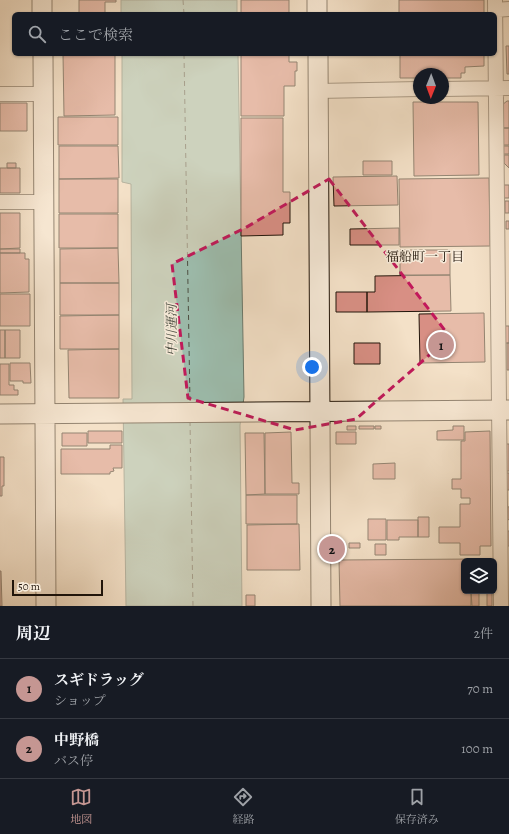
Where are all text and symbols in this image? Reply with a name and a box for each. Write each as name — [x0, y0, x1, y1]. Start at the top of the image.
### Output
search box — [12, 12, 497, 56]
icon: search — [26, 23, 48, 45]
text: ここで検索 — [58, 25, 133, 45]
north arrow — [413, 68, 449, 104]
district label: 福船町一丁目 — [386, 248, 464, 265]
water label: 中川運河 — [163, 302, 180, 356]
pin: 1 — [428, 330, 454, 360]
your location — [302, 357, 322, 377]
pin: 2 — [319, 534, 345, 564]
map controls — [461, 558, 497, 594]
button: layers — [461, 558, 497, 594]
scale bar — [12, 578, 103, 597]
text: 50 m — [18, 579, 40, 594]
text: 周辺 — [16, 622, 50, 645]
text: 2件 — [474, 625, 493, 642]
text: スギドラッグ — [54, 670, 144, 690]
text: 1 — [27, 680, 31, 697]
text: 70 m — [467, 680, 493, 697]
text: ショップ — [54, 692, 106, 709]
text: 中野橋 — [54, 730, 99, 750]
text: 2 — [26, 740, 32, 757]
text: 100 m — [461, 740, 493, 757]
text: バス停 — [54, 752, 93, 769]
tab: 地図 — [70, 786, 92, 827]
tab: 経路 — [232, 786, 254, 827]
tab: 保存済み — [395, 786, 439, 827]

